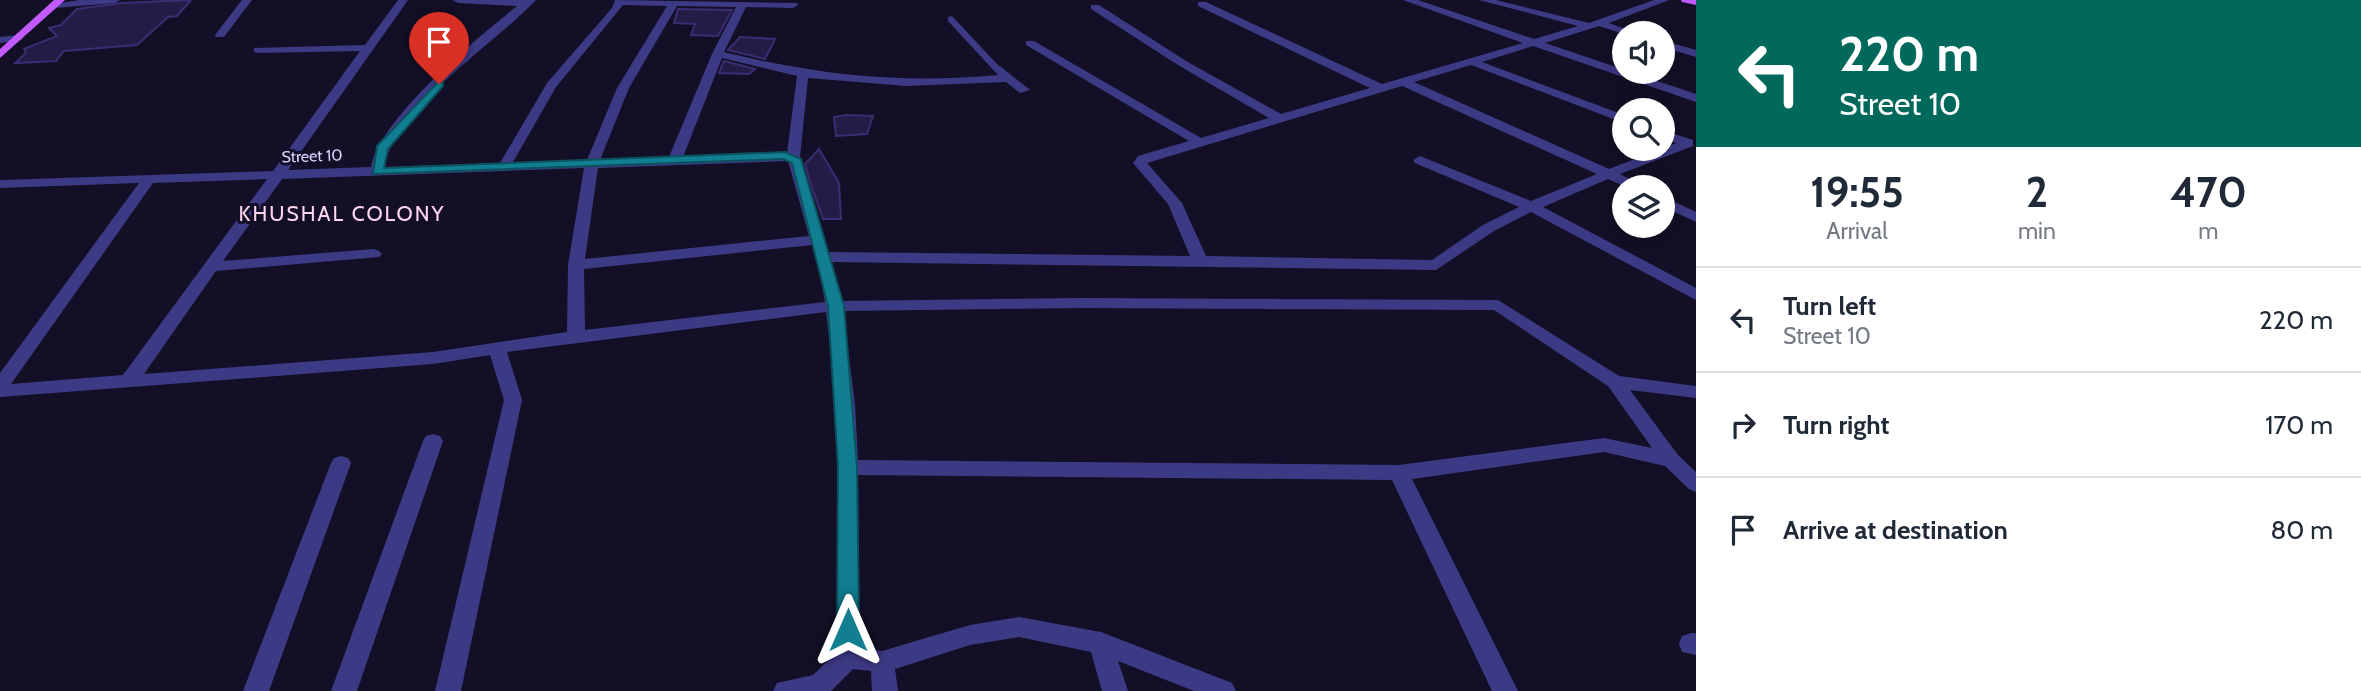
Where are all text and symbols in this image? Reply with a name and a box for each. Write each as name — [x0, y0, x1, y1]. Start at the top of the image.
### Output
pin — [409, 12.0, 469, 84]
map controls — [1612, 21, 1675, 238]
button: sound — [1612, 21, 1675, 84]
icon: arrive — [420, 23, 458, 61]
text: 220 m — [1839, 24, 1979, 83]
icon: left — [1724, 28, 1815, 119]
text: Street 10 — [1839, 84, 1961, 123]
button: search — [1612, 98, 1675, 161]
street label: Street 10 — [281, 145, 343, 167]
text: 19:55 — [1810, 166, 1904, 218]
text: 2 — [2026, 166, 2048, 218]
text: 470 — [2170, 166, 2247, 218]
button: layers — [1612, 175, 1675, 238]
district label: KHUSHAL COLONY — [239, 201, 445, 226]
text: Arrival — [1826, 217, 1888, 245]
text: min — [2018, 217, 2056, 245]
text: m — [2198, 217, 2218, 245]
text: Turn left — [1783, 290, 1876, 322]
icon: left — [1724, 301, 1762, 339]
text: 220 m — [2259, 304, 2333, 336]
text: Street 10 — [1783, 322, 1871, 350]
icon: right — [1724, 406, 1762, 444]
text: Turn right — [1783, 409, 1889, 441]
text: 170 m — [2265, 409, 2333, 441]
icon: arrive — [1724, 511, 1762, 549]
text: Arrive at destination — [1783, 514, 2008, 546]
text: 80 m — [2270, 514, 2333, 546]
position arrow — [811, 593, 885, 667]

